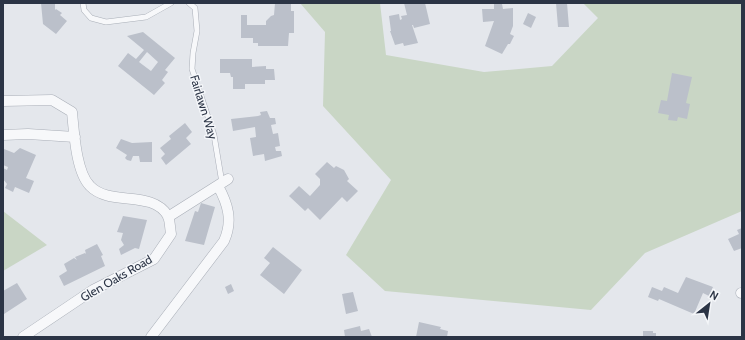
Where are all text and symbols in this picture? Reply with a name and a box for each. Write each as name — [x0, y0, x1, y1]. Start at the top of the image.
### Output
street label: Fairlawn Way — [187, 73, 221, 141]
street label: Glen Oaks Road — [77, 251, 155, 305]
north arrow — [689, 284, 729, 324]
text: N — [707, 287, 721, 303]

